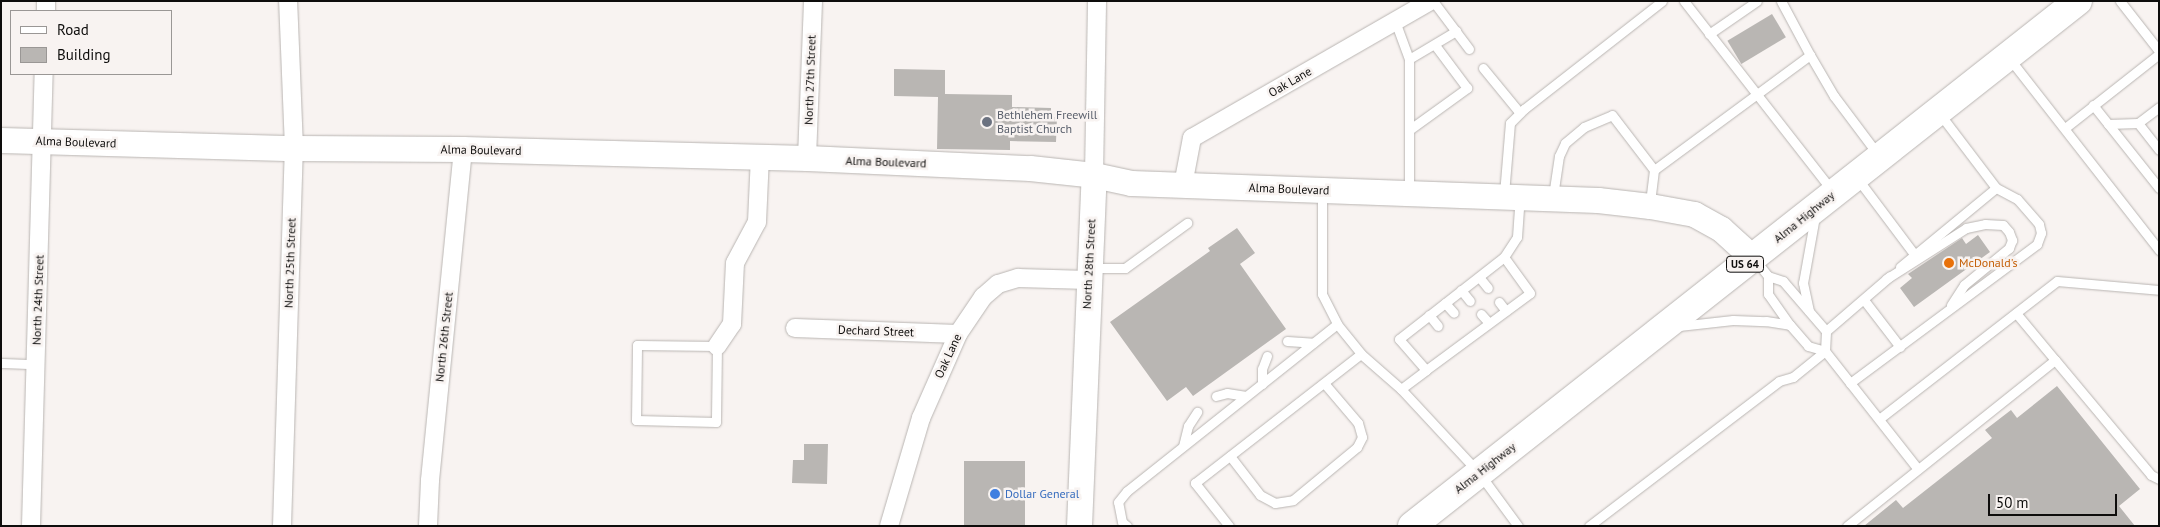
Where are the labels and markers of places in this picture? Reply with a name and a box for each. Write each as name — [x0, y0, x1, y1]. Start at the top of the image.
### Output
place label: Bethlehem Freewill Baptist Church — [997, 108, 1097, 136]
marker: Bethlehem Freewill Baptist Church — [981, 116, 993, 128]
place label: McDonald's — [1959, 256, 2018, 270]
marker: McDonald's — [1943, 257, 1955, 269]
place label: Dollar General — [1005, 487, 1079, 501]
marker: Dollar General — [989, 488, 1001, 500]

